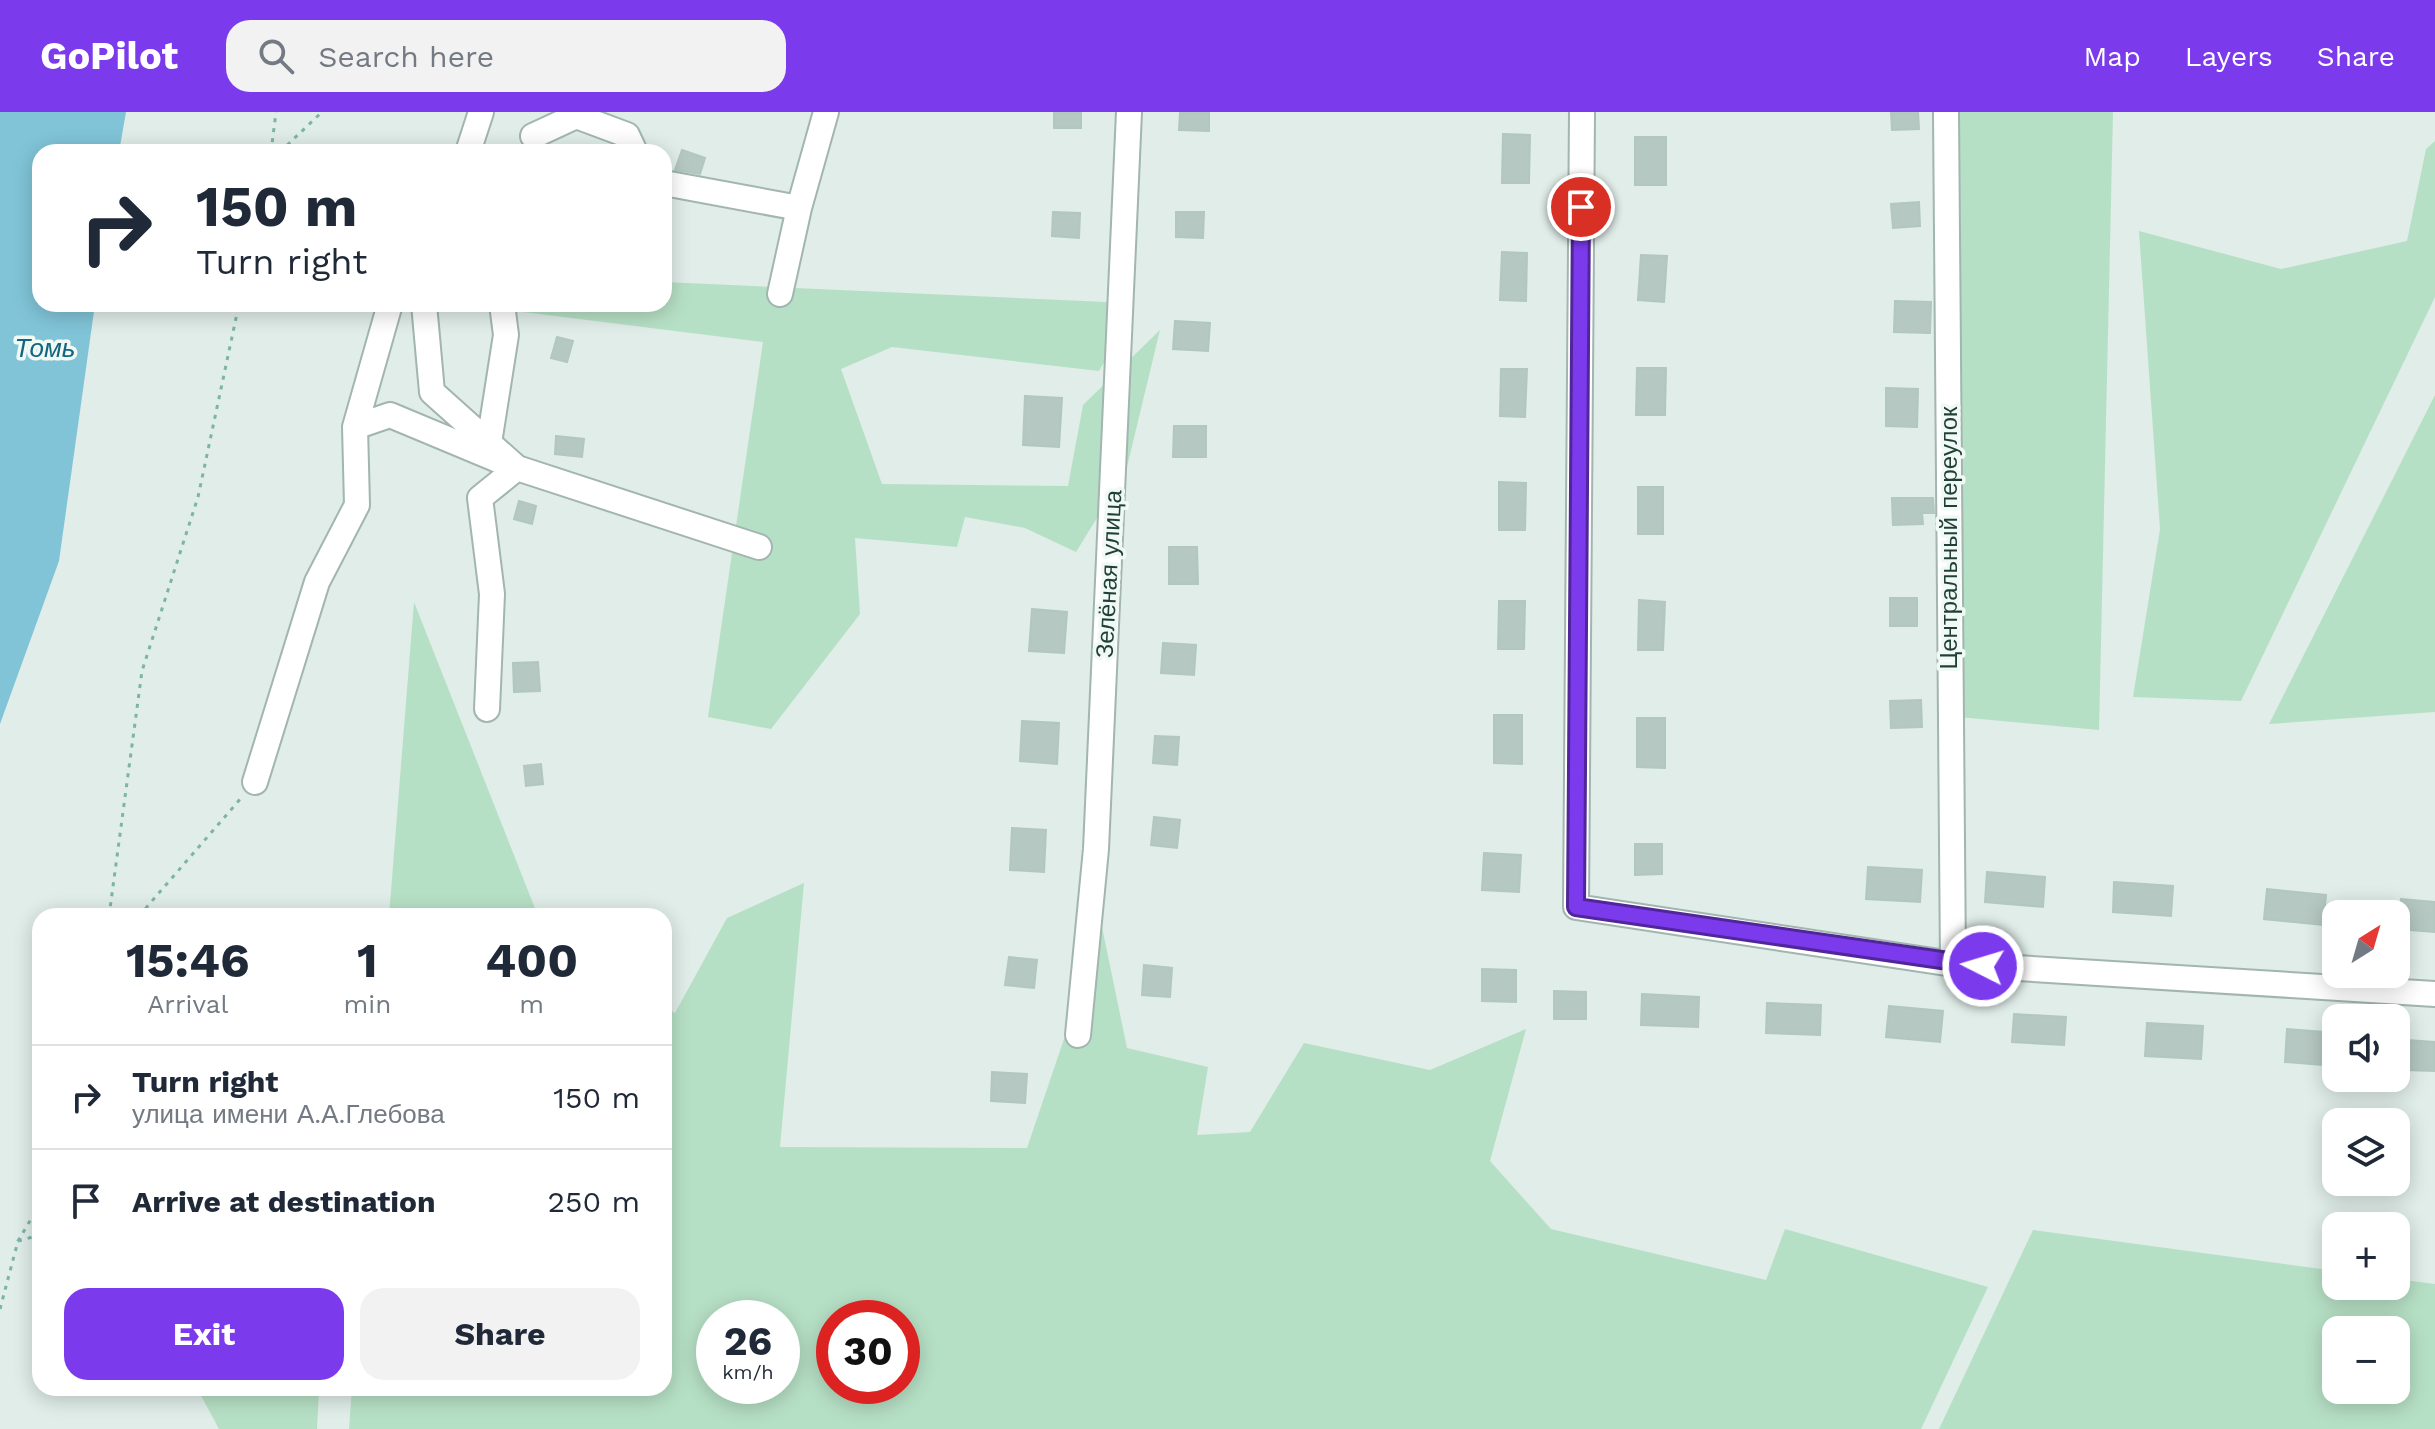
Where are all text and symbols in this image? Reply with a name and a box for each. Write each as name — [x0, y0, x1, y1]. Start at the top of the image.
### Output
search box — [226, 20, 786, 92]
text: GoPilot — [40, 34, 178, 78]
icon: search — [254, 34, 298, 78]
text: Search here — [318, 39, 494, 74]
text: Map — [2084, 40, 2141, 73]
text: Layers — [2185, 40, 2273, 73]
text: Share — [2317, 40, 2395, 73]
pin — [1547, 173, 1615, 241]
text: 150 m — [196, 174, 358, 240]
icon: right — [64, 176, 168, 280]
icon: arrive — [1559, 185, 1603, 229]
text: Turn right — [196, 241, 367, 283]
water label: Томь — [15, 333, 75, 363]
street label: Центральный переулок — [1935, 406, 1963, 670]
street label: Зелёная улица — [1091, 489, 1127, 659]
north arrow — [2322, 900, 2410, 988]
map controls — [2322, 900, 2410, 1404]
position arrow — [1941, 924, 2025, 1008]
text: 15:46 — [126, 932, 250, 989]
text: 1 — [357, 932, 378, 989]
text: 400 — [485, 932, 578, 989]
text: Arrival — [147, 989, 228, 1019]
text: min — [344, 989, 391, 1019]
text: m — [519, 989, 544, 1019]
button: sound — [2322, 1004, 2410, 1092]
text: Turn right — [132, 1064, 278, 1099]
icon: right — [64, 1075, 108, 1119]
text: 150 m — [553, 1080, 640, 1115]
text: улица имени А.А.Глебова — [132, 1099, 445, 1129]
button: layers — [2322, 1108, 2410, 1196]
icon: arrive — [64, 1179, 108, 1223]
text: Arrive at destination — [132, 1184, 436, 1219]
text: 250 m — [548, 1184, 640, 1219]
button: + — [2322, 1212, 2410, 1300]
button: Exit — [64, 1288, 344, 1380]
button: Share — [360, 1288, 640, 1380]
speed limit sign: 30 — [816, 1300, 920, 1404]
button: − — [2322, 1316, 2410, 1404]
text: 26 — [724, 1318, 772, 1365]
text: km/h — [722, 1360, 774, 1384]

